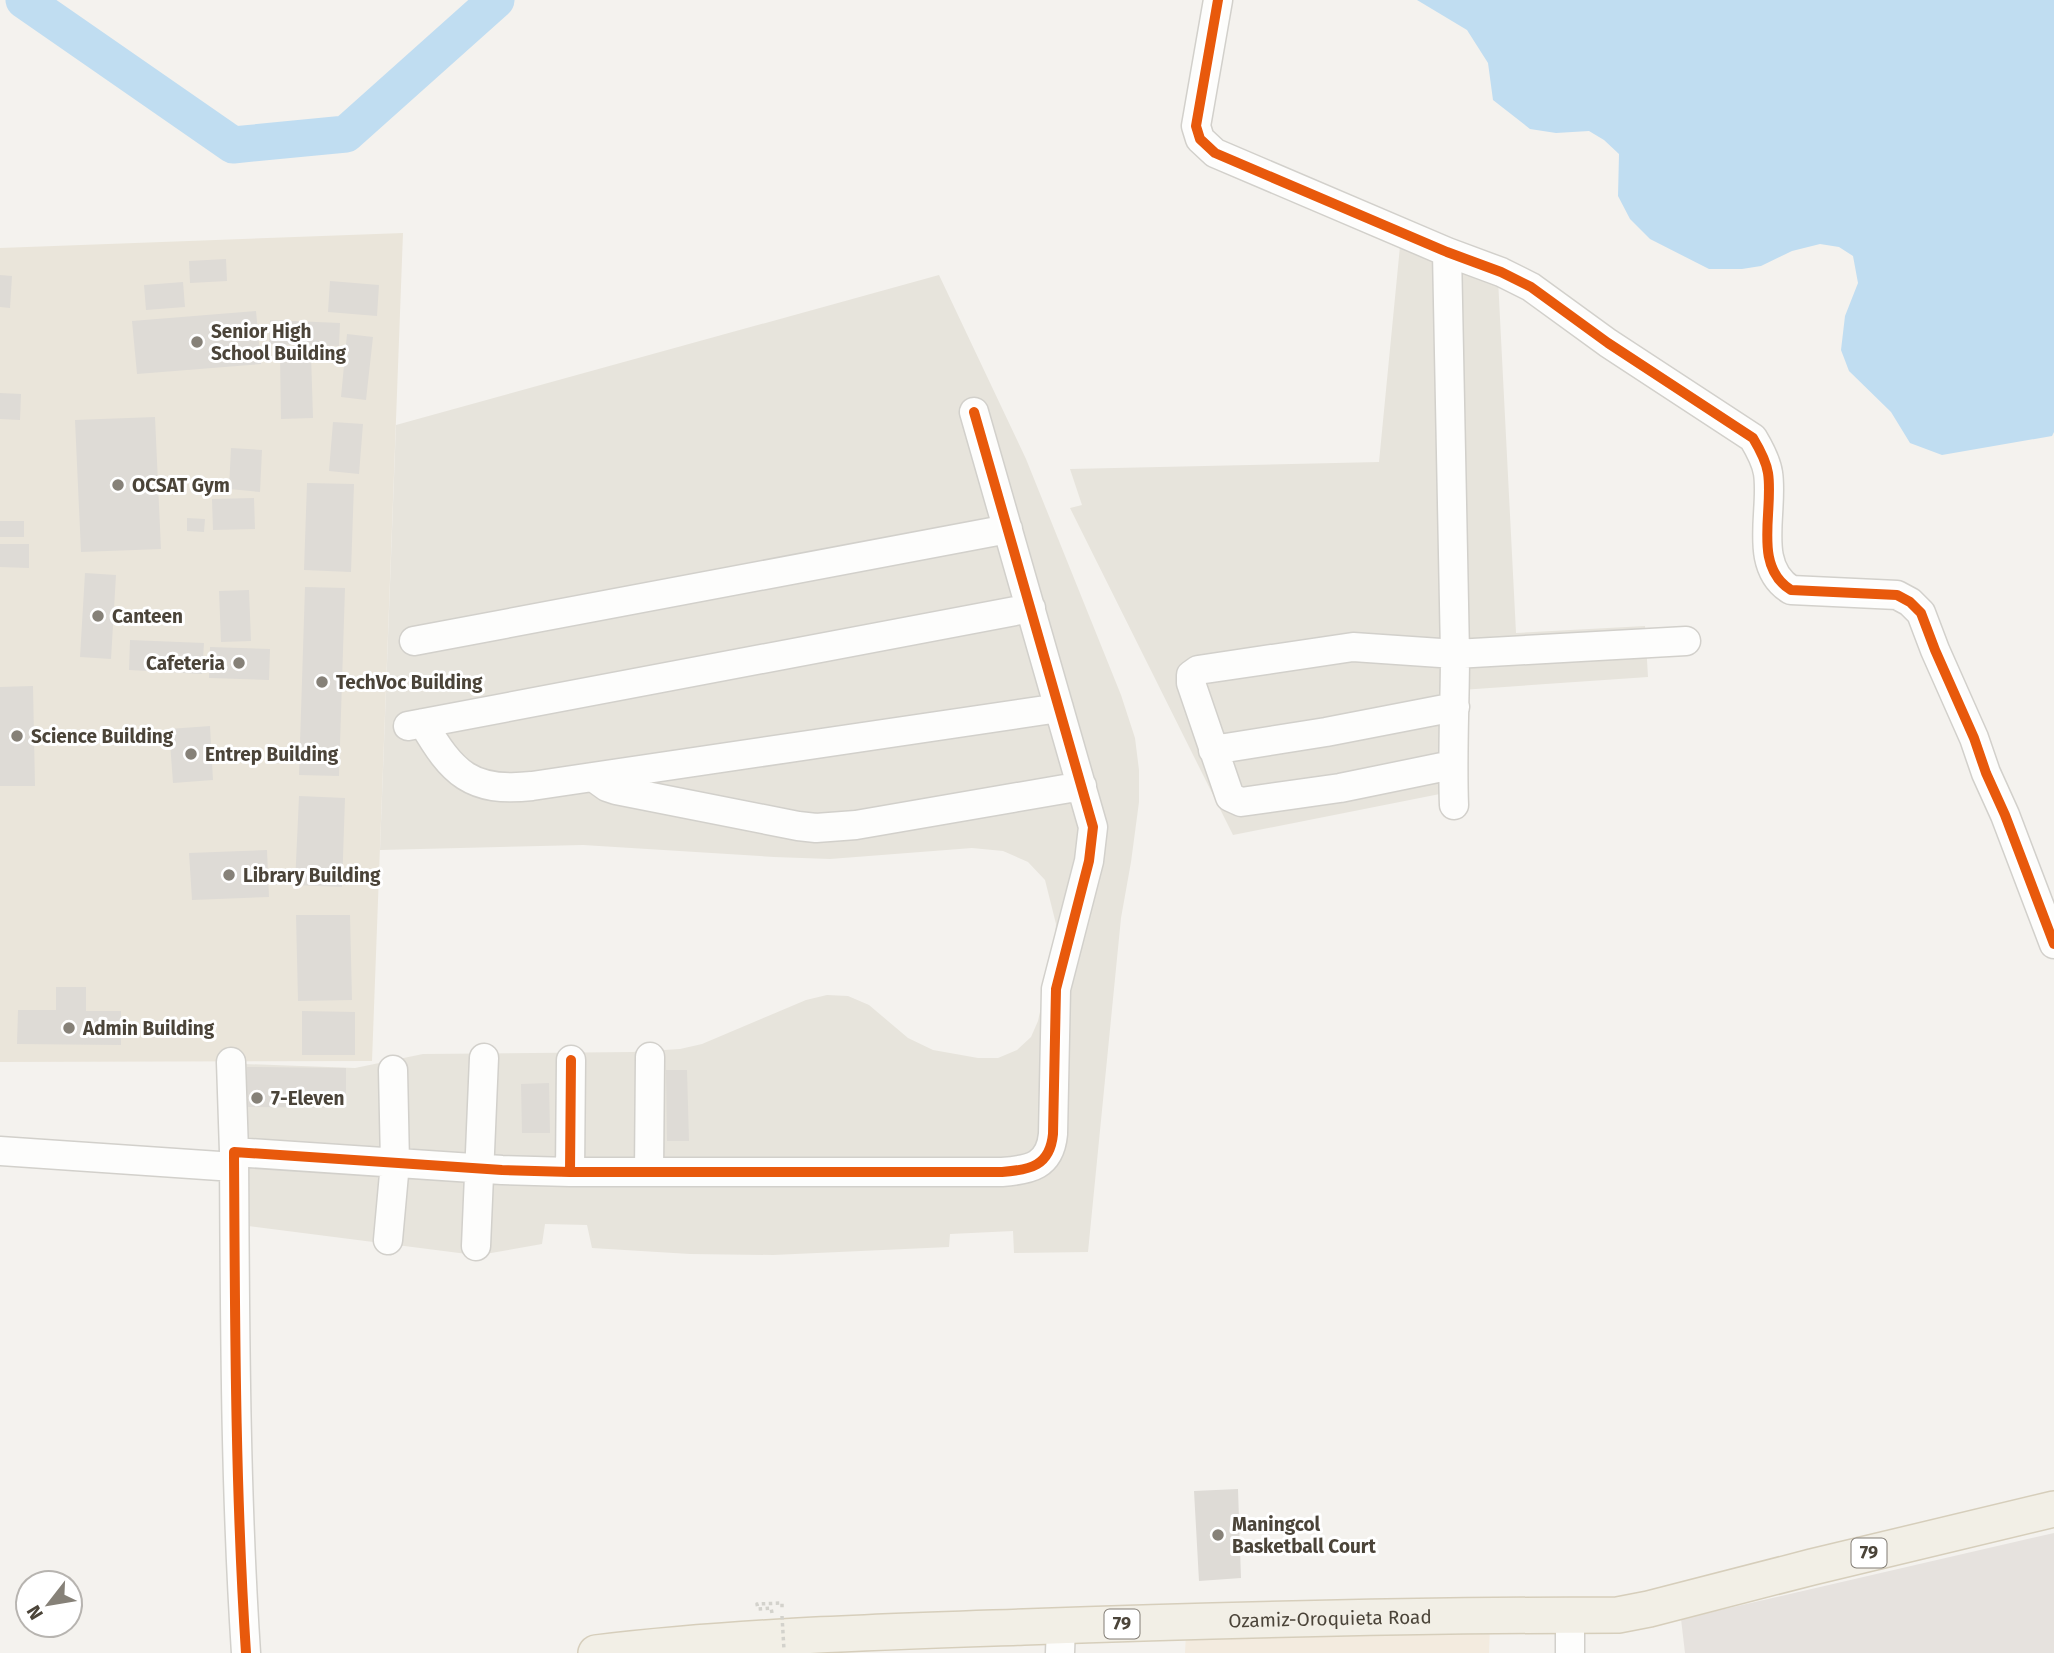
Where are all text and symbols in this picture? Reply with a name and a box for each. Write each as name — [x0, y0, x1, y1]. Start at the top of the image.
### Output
place label: Senior High School Building — [211, 320, 346, 365]
marker: Senior High School Building — [189, 334, 205, 350]
place label: OCSAT Gym — [132, 474, 230, 497]
marker: OCSAT Gym — [110, 477, 126, 493]
place label: Canteen — [112, 605, 183, 628]
marker: Canteen — [90, 608, 106, 624]
place label: Cafeteria — [146, 652, 225, 675]
marker: Cafeteria — [231, 655, 247, 671]
place label: TechVoc Building — [336, 671, 483, 694]
marker: TechVoc Building — [314, 674, 330, 690]
place label: Science Building — [31, 725, 174, 748]
marker: Science Building — [9, 728, 25, 744]
place label: Entrep Building — [205, 743, 339, 766]
marker: Entrep Building — [183, 746, 199, 762]
place label: Library Building — [243, 864, 381, 887]
marker: Library Building — [221, 867, 237, 883]
place label: Admin Building — [82, 1017, 215, 1040]
marker: Admin Building — [61, 1020, 77, 1036]
place label: 7-Eleven — [271, 1087, 344, 1110]
marker: 7-Eleven — [249, 1090, 265, 1106]
place label: Maningcol Basketball Court — [1232, 1513, 1376, 1558]
marker: Maningcol Basketball Court — [1210, 1527, 1226, 1543]
road number: 79 — [1852, 1538, 1886, 1568]
north arrow — [14, 1569, 84, 1639]
text: N — [22, 1601, 48, 1624]
street label: Ozamiz-Oroquieta Road — [1228, 1605, 1432, 1632]
road number: 79 — [1104, 1610, 1140, 1638]

